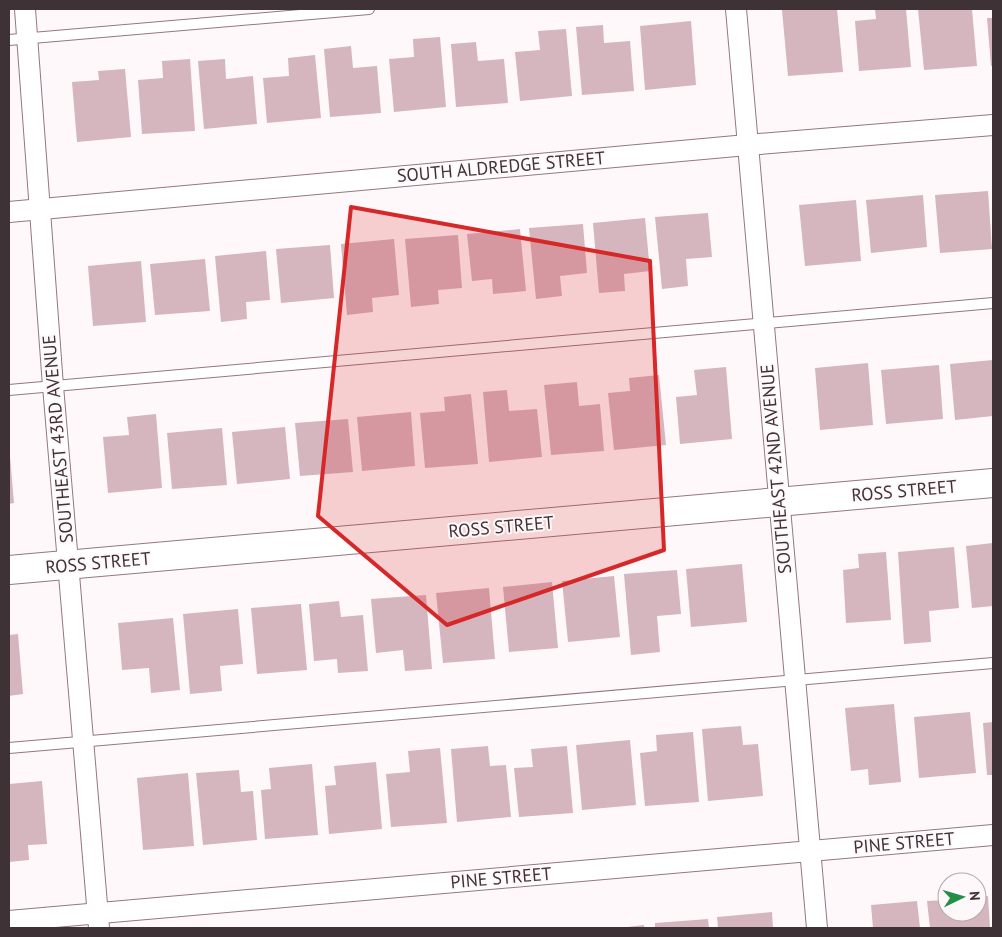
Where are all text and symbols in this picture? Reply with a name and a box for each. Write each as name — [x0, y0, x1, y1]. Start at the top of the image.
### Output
street label: SOUTH ALDREDGE STREET — [396, 146, 606, 187]
street label: SOUTHEAST 43RD AVENUE — [37, 334, 78, 544]
street label: SOUTHEAST 42ND AVENUE — [755, 363, 796, 575]
street label: ROSS STREET — [850, 474, 958, 507]
street label: ROSS STREET — [447, 510, 555, 543]
street label: ROSS STREET — [44, 546, 152, 579]
street label: PINE STREET — [852, 827, 955, 858]
street label: PINE STREET — [449, 862, 552, 893]
north arrow — [937, 872, 987, 922]
text: N — [966, 890, 984, 901]

